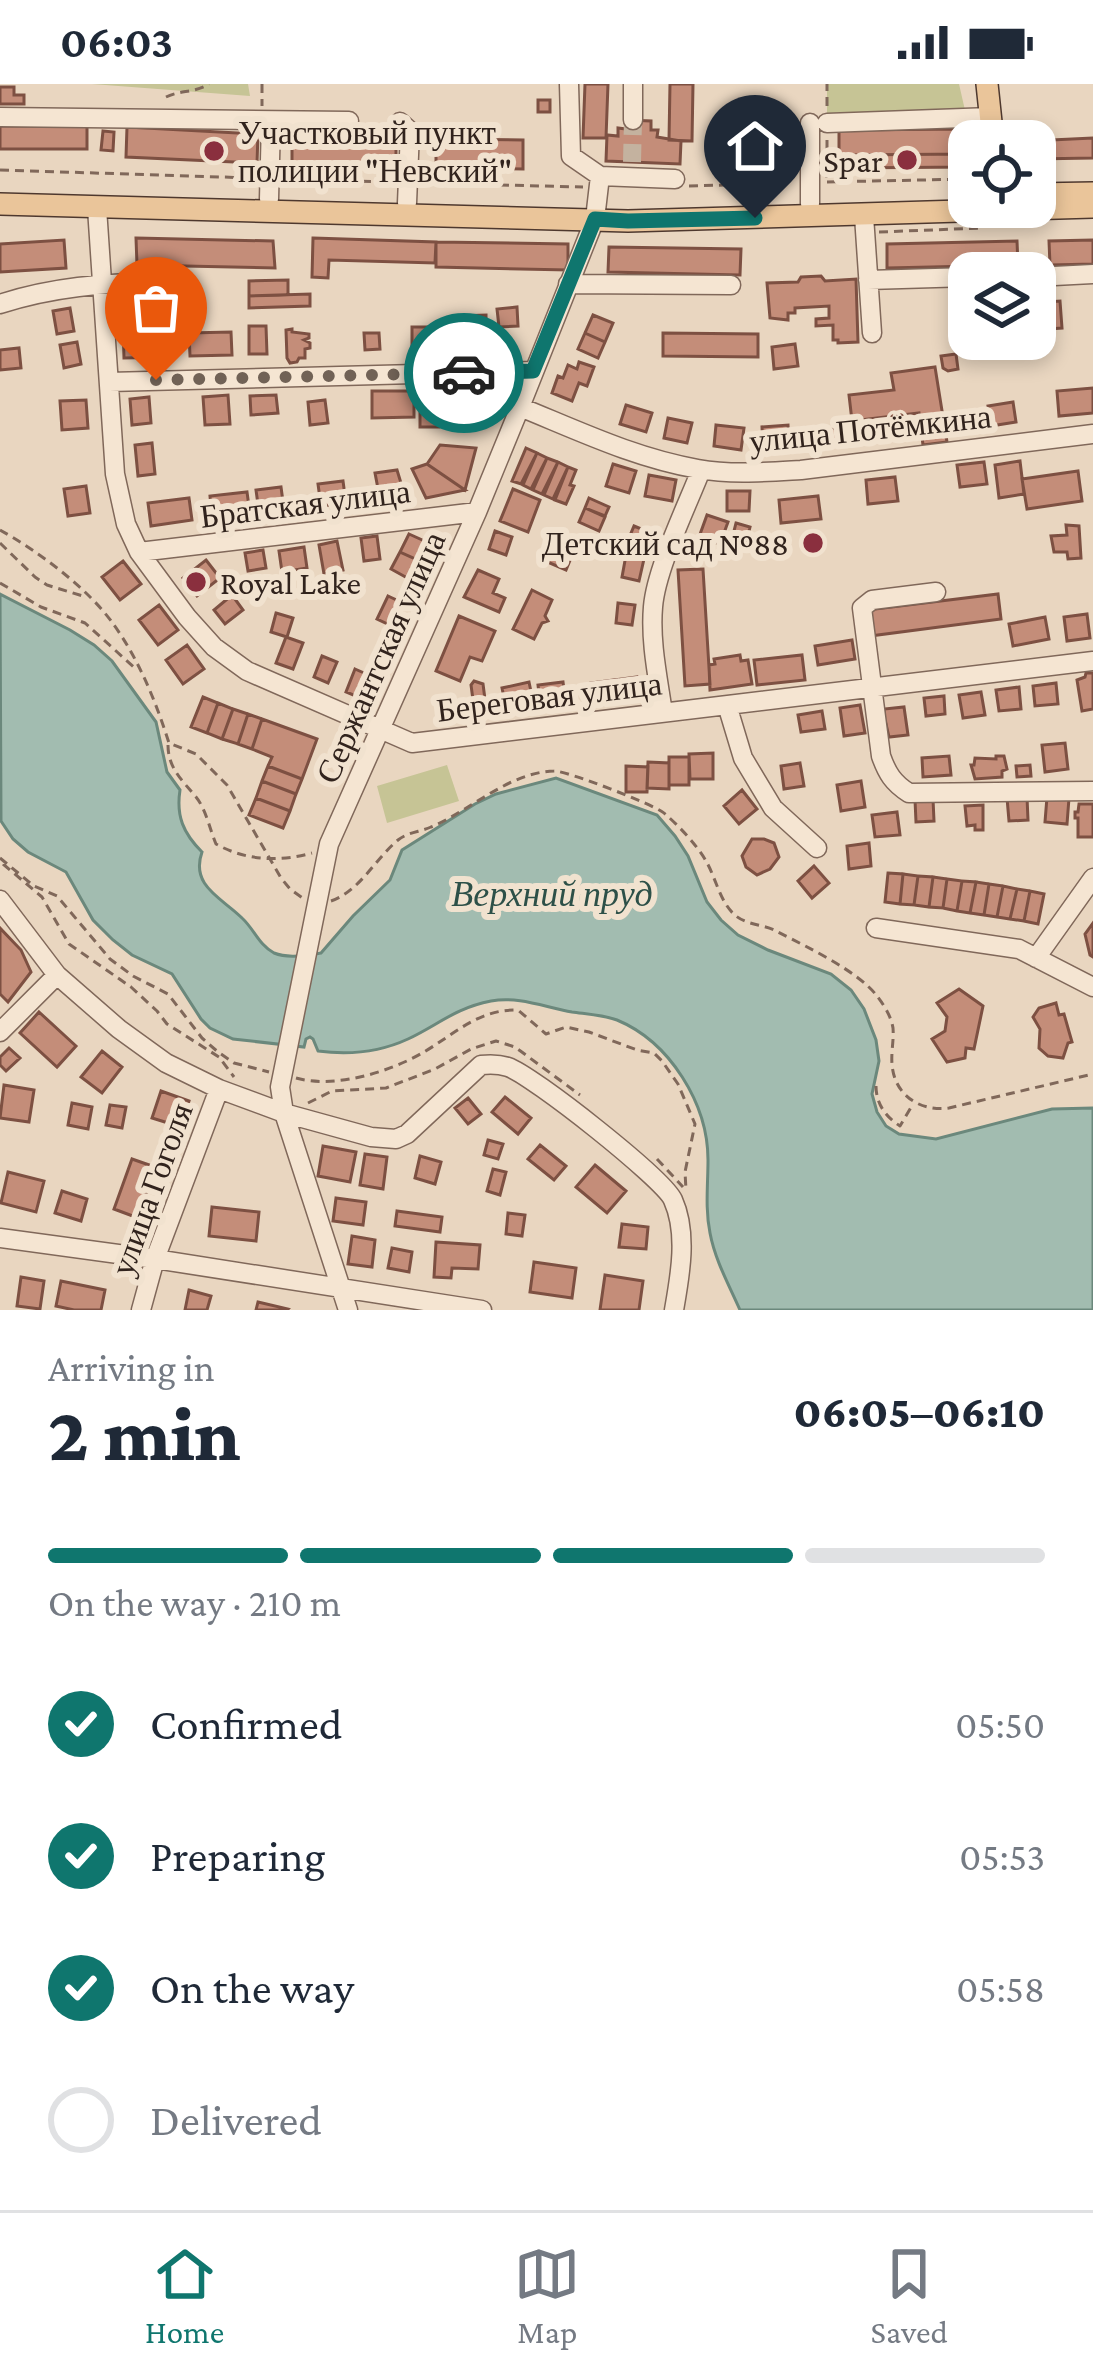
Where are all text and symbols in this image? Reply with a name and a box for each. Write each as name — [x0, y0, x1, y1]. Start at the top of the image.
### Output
text: 06:03 — [60, 17, 173, 67]
pin — [704, 95, 806, 218]
icon: home — [722, 113, 788, 179]
place label: Участковый пункт полиции "Невский" — [238, 114, 512, 189]
map controls — [948, 120, 1056, 360]
button: locate — [948, 120, 1056, 228]
marker: Участковый пункт полиции "Невский" — [201, 138, 227, 164]
place label: Spar — [823, 142, 883, 179]
marker: Spar — [894, 147, 920, 173]
button: layers — [948, 252, 1056, 360]
pin — [105, 257, 207, 380]
icon: bag — [123, 275, 189, 341]
courier — [404, 313, 524, 433]
icon: car — [431, 340, 497, 406]
street label: улица Потёмкина — [747, 397, 993, 460]
street label: Братская улица — [198, 472, 413, 535]
street label: Сержантская улица — [308, 525, 453, 789]
place label: Детский сад №88 — [542, 525, 789, 562]
marker: Детский сад №88 — [800, 530, 826, 556]
place label: Royal Lake — [220, 564, 361, 601]
marker: Royal Lake — [183, 569, 209, 595]
street label: Береговая улица — [434, 664, 664, 729]
water label: Верхний пруд — [451, 874, 653, 914]
street label: улица Гоголя — [103, 1098, 200, 1280]
text: Arriving in — [48, 1346, 215, 1389]
text: 06:05–06:10 — [794, 1387, 1045, 1437]
text: 2 min — [48, 1390, 241, 1477]
text: On the way · 210 m — [48, 1581, 341, 1624]
icon: check — [48, 1691, 114, 1757]
text: Confirmed — [150, 1699, 342, 1749]
text: 05:50 — [955, 1703, 1045, 1746]
icon: check — [48, 1823, 114, 1889]
text: Preparing — [150, 1831, 326, 1881]
text: 05:53 — [959, 1835, 1045, 1878]
icon: check — [48, 1955, 114, 2021]
text: On the way — [150, 1963, 354, 2013]
text: 05:58 — [956, 1967, 1045, 2010]
text: Delivered — [150, 2095, 322, 2145]
tab: Home — [145, 2241, 224, 2350]
tab: Map — [514, 2241, 580, 2350]
tab: Saved — [871, 2241, 948, 2350]

